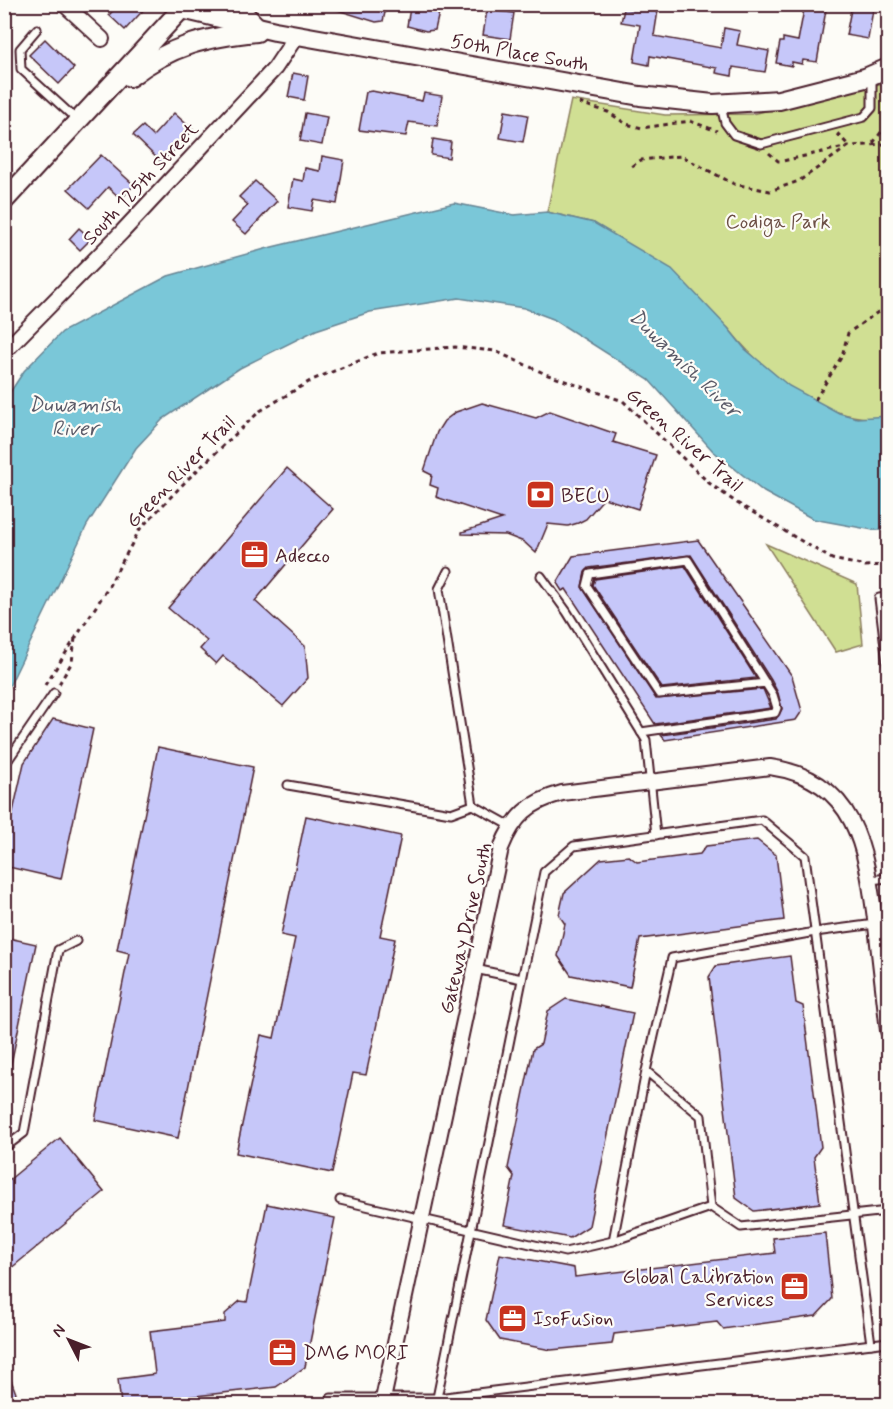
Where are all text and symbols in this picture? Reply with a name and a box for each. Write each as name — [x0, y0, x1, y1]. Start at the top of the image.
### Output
street label: 50th Place South — [449, 28, 591, 79]
street label: South 125th Street — [77, 117, 205, 251]
park label: Codiga Park — [726, 209, 831, 237]
water label: Duwamish River — [622, 303, 749, 426]
street label: Green River Trail — [620, 382, 748, 499]
water label: Duwamish River — [28, 391, 122, 443]
street label: Green River Trail — [120, 410, 242, 534]
bank icon: BECU — [524, 479, 556, 511]
place label: BECU — [561, 483, 610, 510]
office icon: Adecco — [238, 539, 270, 571]
place label: Adecco — [275, 543, 330, 570]
street label: Gateway Drive South — [434, 840, 499, 1017]
place label: Global Calibration Services — [622, 1264, 774, 1314]
office icon: Global Calibration Services — [779, 1271, 811, 1303]
office icon: IsoFusion — [496, 1302, 528, 1334]
place label: IsoFusion — [533, 1306, 613, 1333]
north arrow — [39, 1310, 99, 1370]
text: N — [48, 1320, 70, 1342]
office icon: DMG MORI — [266, 1336, 298, 1368]
place label: DMG MORI — [303, 1340, 409, 1367]

